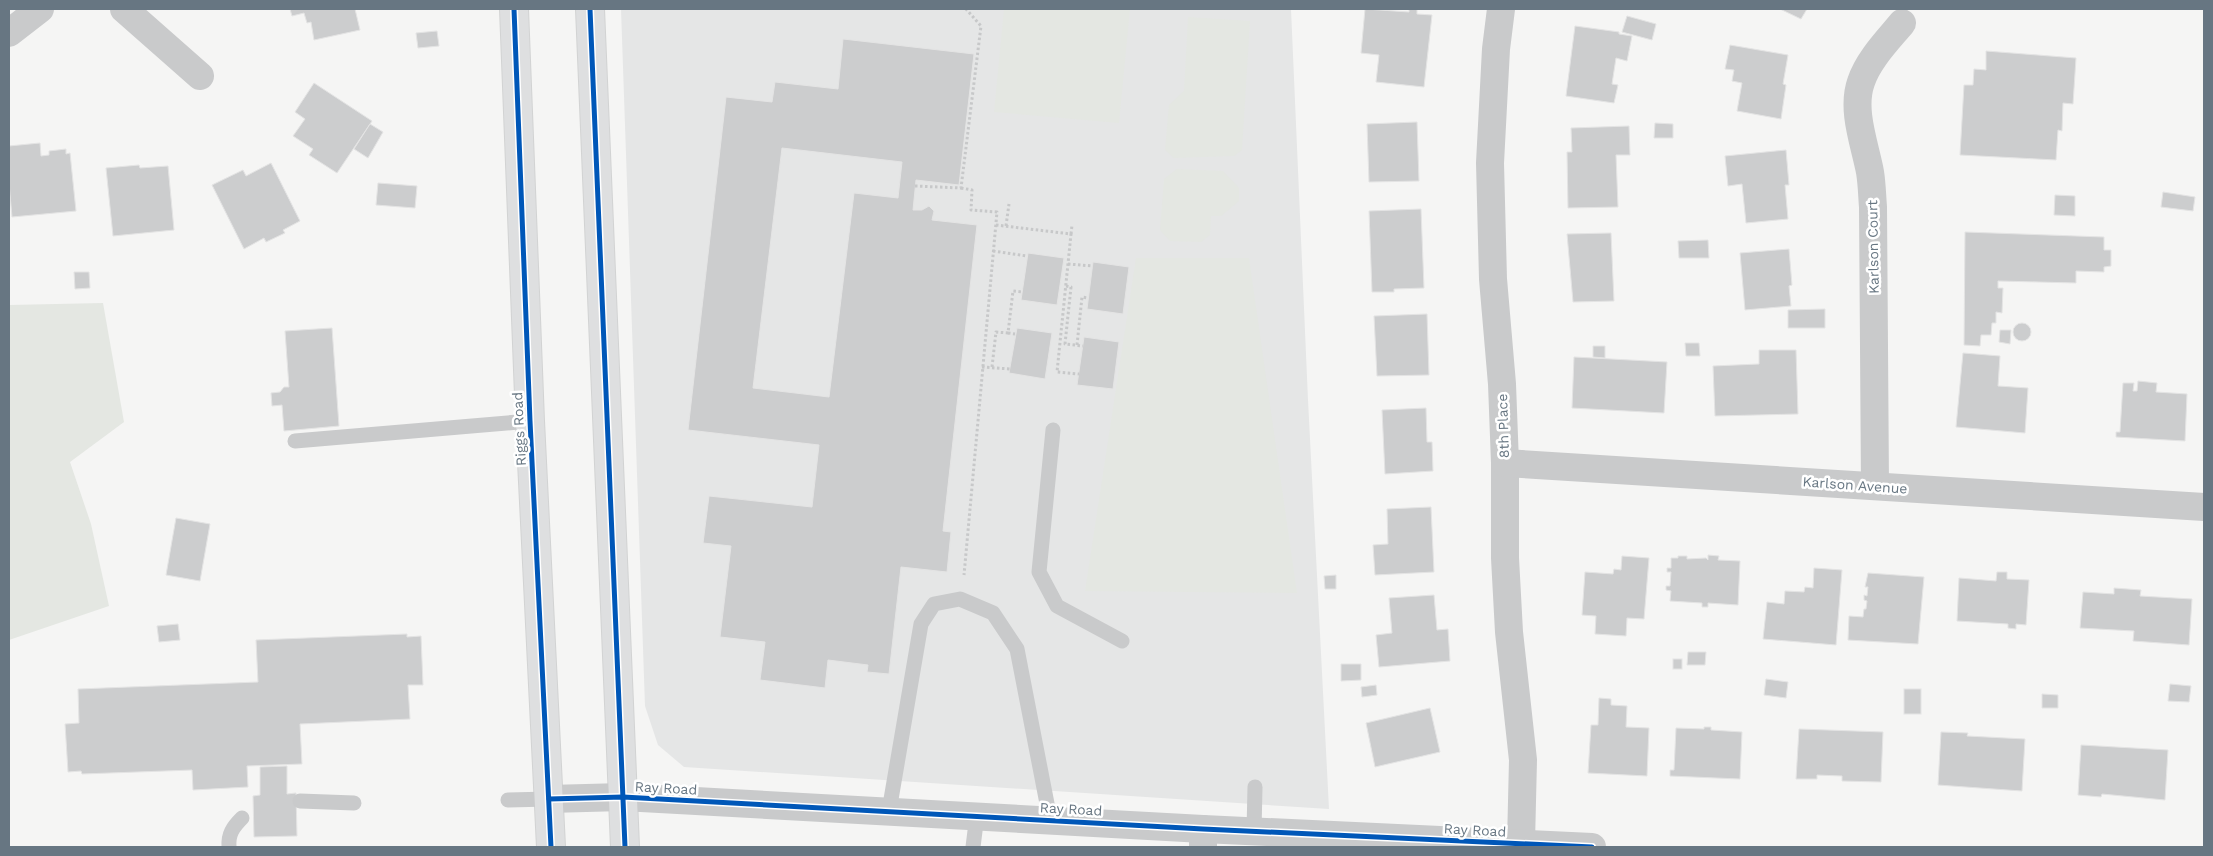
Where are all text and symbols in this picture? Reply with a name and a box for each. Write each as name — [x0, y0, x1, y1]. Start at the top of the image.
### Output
street label: Karlson Court — [1864, 200, 1882, 294]
street label: Riggs Road — [509, 392, 529, 466]
street label: 8th Place — [1494, 393, 1512, 459]
street label: Karlson Avenue — [1802, 473, 1908, 497]
street label: Ray Road — [634, 778, 698, 798]
street label: Ray Road — [1039, 799, 1103, 819]
street label: Ray Road — [1443, 820, 1507, 840]

